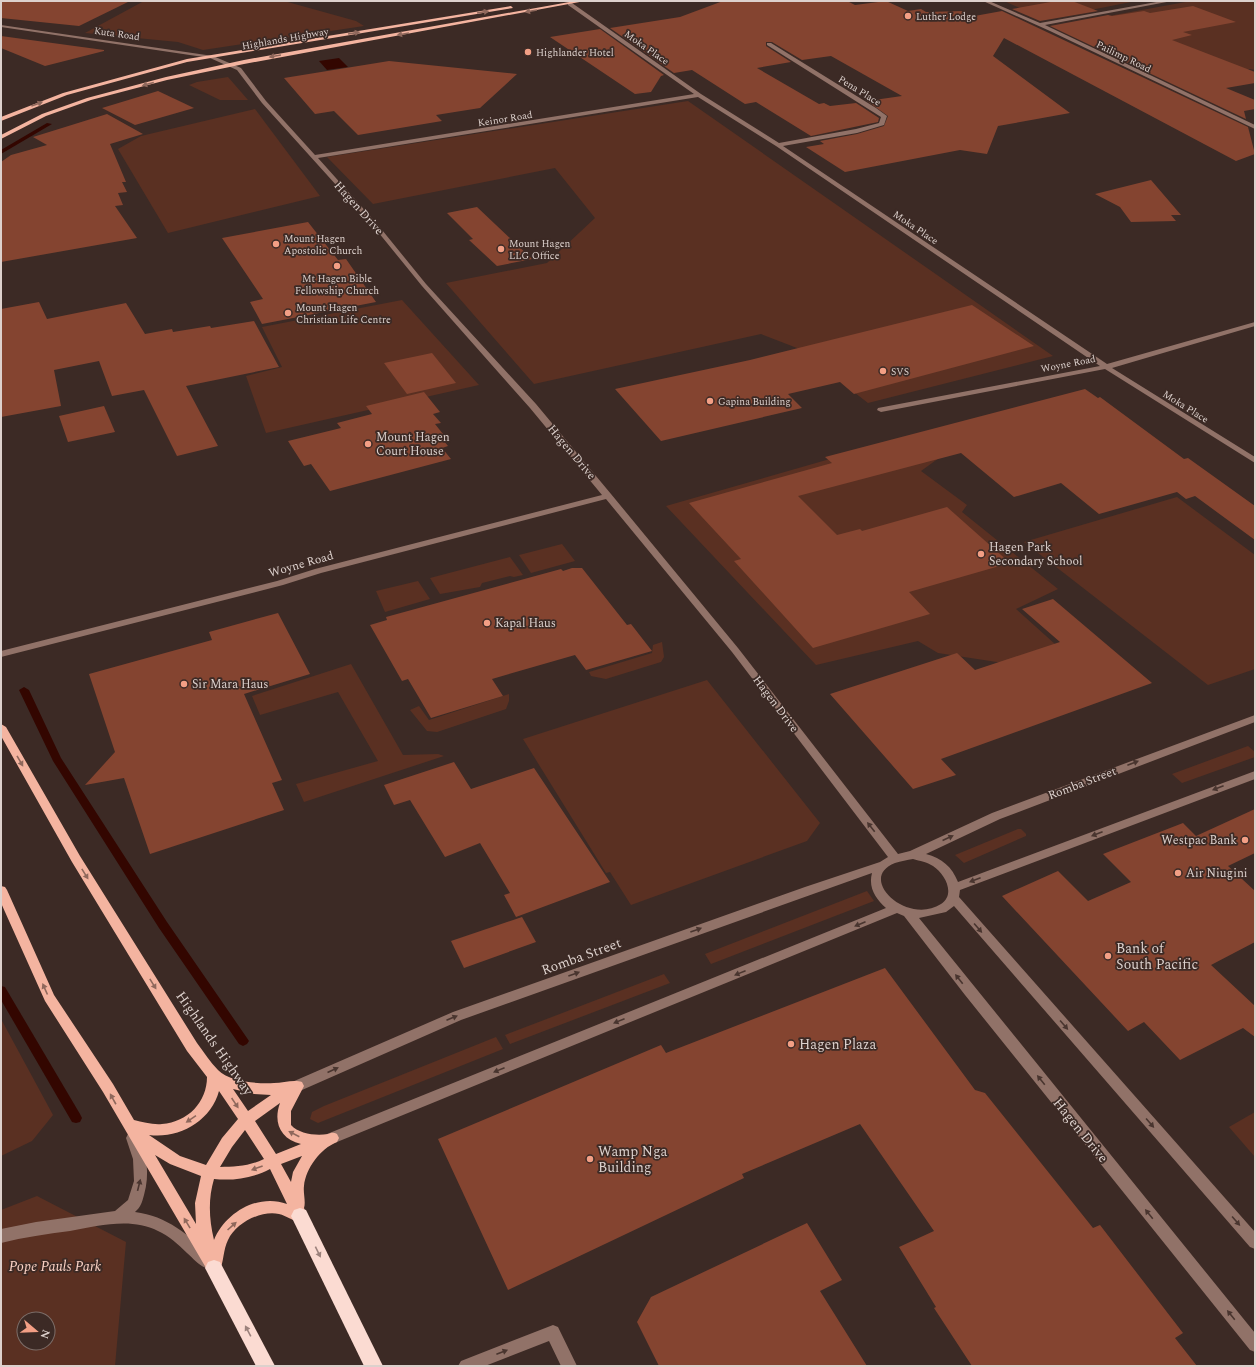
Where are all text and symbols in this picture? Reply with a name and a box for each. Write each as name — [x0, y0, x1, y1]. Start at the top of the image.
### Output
one-way arrow — [525, 8, 537, 14]
one-way arrow — [477, 9, 489, 15]
place label: Luther Lodge — [916, 9, 976, 25]
marker: Luther Lodge — [903, 11, 913, 21]
street label: Kuta Road — [93, 23, 141, 45]
street label: Highlands Highway — [240, 23, 331, 54]
street label: Moka Place — [621, 26, 672, 69]
one-way arrow — [348, 30, 361, 36]
one-way arrow — [397, 31, 409, 37]
street label: Pailimp Road — [1093, 37, 1154, 77]
place label: Highlander Hotel — [536, 45, 614, 61]
marker: Highlander Hotel — [523, 47, 533, 57]
one-way arrow — [269, 53, 281, 59]
street label: Pena Place — [835, 71, 884, 110]
one-way arrow — [142, 81, 154, 87]
one-way arrow — [31, 101, 43, 107]
street label: Keinor Road — [477, 107, 534, 131]
street label: Hagen Drive — [329, 177, 388, 240]
street label: Moka Place — [890, 207, 941, 249]
place label: Mount Hagen Apostolic Church — [284, 231, 363, 259]
place label: Mount Hagen LLG Office — [509, 236, 571, 264]
marker: Mount Hagen Apostolic Church — [271, 239, 281, 249]
marker: Mount Hagen LLG Office — [496, 244, 506, 254]
marker: Mt Hagen Bible Fellowship Church — [332, 261, 342, 271]
place label: Mt Hagen Bible Fellowship Church — [295, 271, 379, 299]
place label: Mount Hagen Christian Life Centre — [296, 300, 391, 328]
marker: Mount Hagen Christian Life Centre — [283, 308, 293, 318]
street label: Woyne Road — [1039, 351, 1097, 377]
place label: SVS — [891, 364, 909, 380]
marker: SVS — [878, 366, 888, 376]
street label: Moka Place — [1159, 386, 1212, 427]
place label: Gapina Building — [718, 394, 791, 410]
marker: Gapina Building — [705, 396, 715, 406]
street label: Hagen Drive — [543, 420, 601, 484]
place label: Mount Hagen Court House — [376, 428, 450, 461]
marker: Mount Hagen Court House — [363, 439, 373, 449]
place label: Hagen Park Secondary School — [989, 538, 1083, 571]
street label: Woyne Road — [266, 546, 336, 583]
marker: Hagen Park Secondary School — [976, 549, 986, 559]
place label: Kapal Haus — [495, 614, 556, 633]
marker: Kapal Haus — [482, 618, 492, 628]
street label: Hagen Drive — [748, 672, 804, 737]
place label: Sir Mara Haus — [192, 675, 269, 694]
marker: Sir Mara Haus — [179, 679, 189, 689]
one-way arrow — [17, 755, 24, 767]
one-way arrow — [1128, 760, 1140, 766]
street label: Romba Street — [1045, 762, 1119, 805]
one-way arrow — [1212, 786, 1224, 792]
one-way arrow — [867, 822, 875, 832]
one-way arrow — [1090, 831, 1102, 837]
place label: Westpac Bank — [1161, 831, 1237, 850]
one-way arrow — [942, 835, 954, 842]
marker: Westpac Bank — [1240, 835, 1250, 845]
place label: Air Niugini — [1186, 864, 1248, 883]
one-way arrow — [82, 868, 89, 880]
marker: Air Niugini — [1173, 868, 1183, 878]
one-way arrow — [969, 877, 981, 883]
one-way arrow — [854, 921, 866, 927]
one-way arrow — [974, 922, 983, 933]
one-way arrow — [691, 927, 703, 933]
street label: Romba Street — [538, 932, 624, 981]
place label: Bank of South Pacific — [1116, 938, 1198, 975]
marker: Bank of South Pacific — [1103, 951, 1113, 961]
one-way arrow — [733, 970, 745, 976]
one-way arrow — [569, 971, 581, 977]
one-way arrow — [955, 973, 964, 984]
one-way arrow — [150, 978, 157, 990]
one-way arrow — [42, 983, 48, 994]
street label: Highlands Highway — [171, 987, 259, 1101]
one-way arrow — [446, 1015, 458, 1021]
one-way arrow — [613, 1019, 625, 1025]
one-way arrow — [1060, 1020, 1069, 1031]
place label: Hagen Plaza — [799, 1034, 877, 1055]
marker: Hagen Plaza — [786, 1039, 796, 1049]
one-way arrow — [327, 1067, 339, 1073]
one-way arrow — [492, 1068, 504, 1074]
one-way arrow — [1036, 1075, 1045, 1086]
one-way arrow — [110, 1093, 117, 1105]
street label: Hagen Drive — [1048, 1093, 1114, 1168]
one-way arrow — [231, 1098, 239, 1108]
one-way arrow — [186, 1115, 196, 1123]
one-way arrow — [1145, 1118, 1155, 1128]
one-way arrow — [288, 1131, 300, 1137]
place label: Wamp Nga Building — [598, 1141, 667, 1178]
marker: Wamp Nga Building — [585, 1154, 595, 1164]
one-way arrow — [250, 1165, 262, 1171]
one-way arrow — [137, 1179, 143, 1191]
one-way arrow — [1144, 1208, 1153, 1219]
one-way arrow — [1231, 1215, 1240, 1226]
one-way arrow — [183, 1217, 190, 1229]
one-way arrow — [227, 1221, 237, 1230]
one-way arrow — [315, 1246, 321, 1257]
park label: Pope Pauls Park — [9, 1256, 102, 1277]
one-way arrow — [1226, 1310, 1235, 1321]
north arrow — [16, 1311, 56, 1351]
one-way arrow — [244, 1326, 251, 1337]
text: N — [35, 1327, 54, 1341]
one-way arrow — [497, 1348, 509, 1354]

